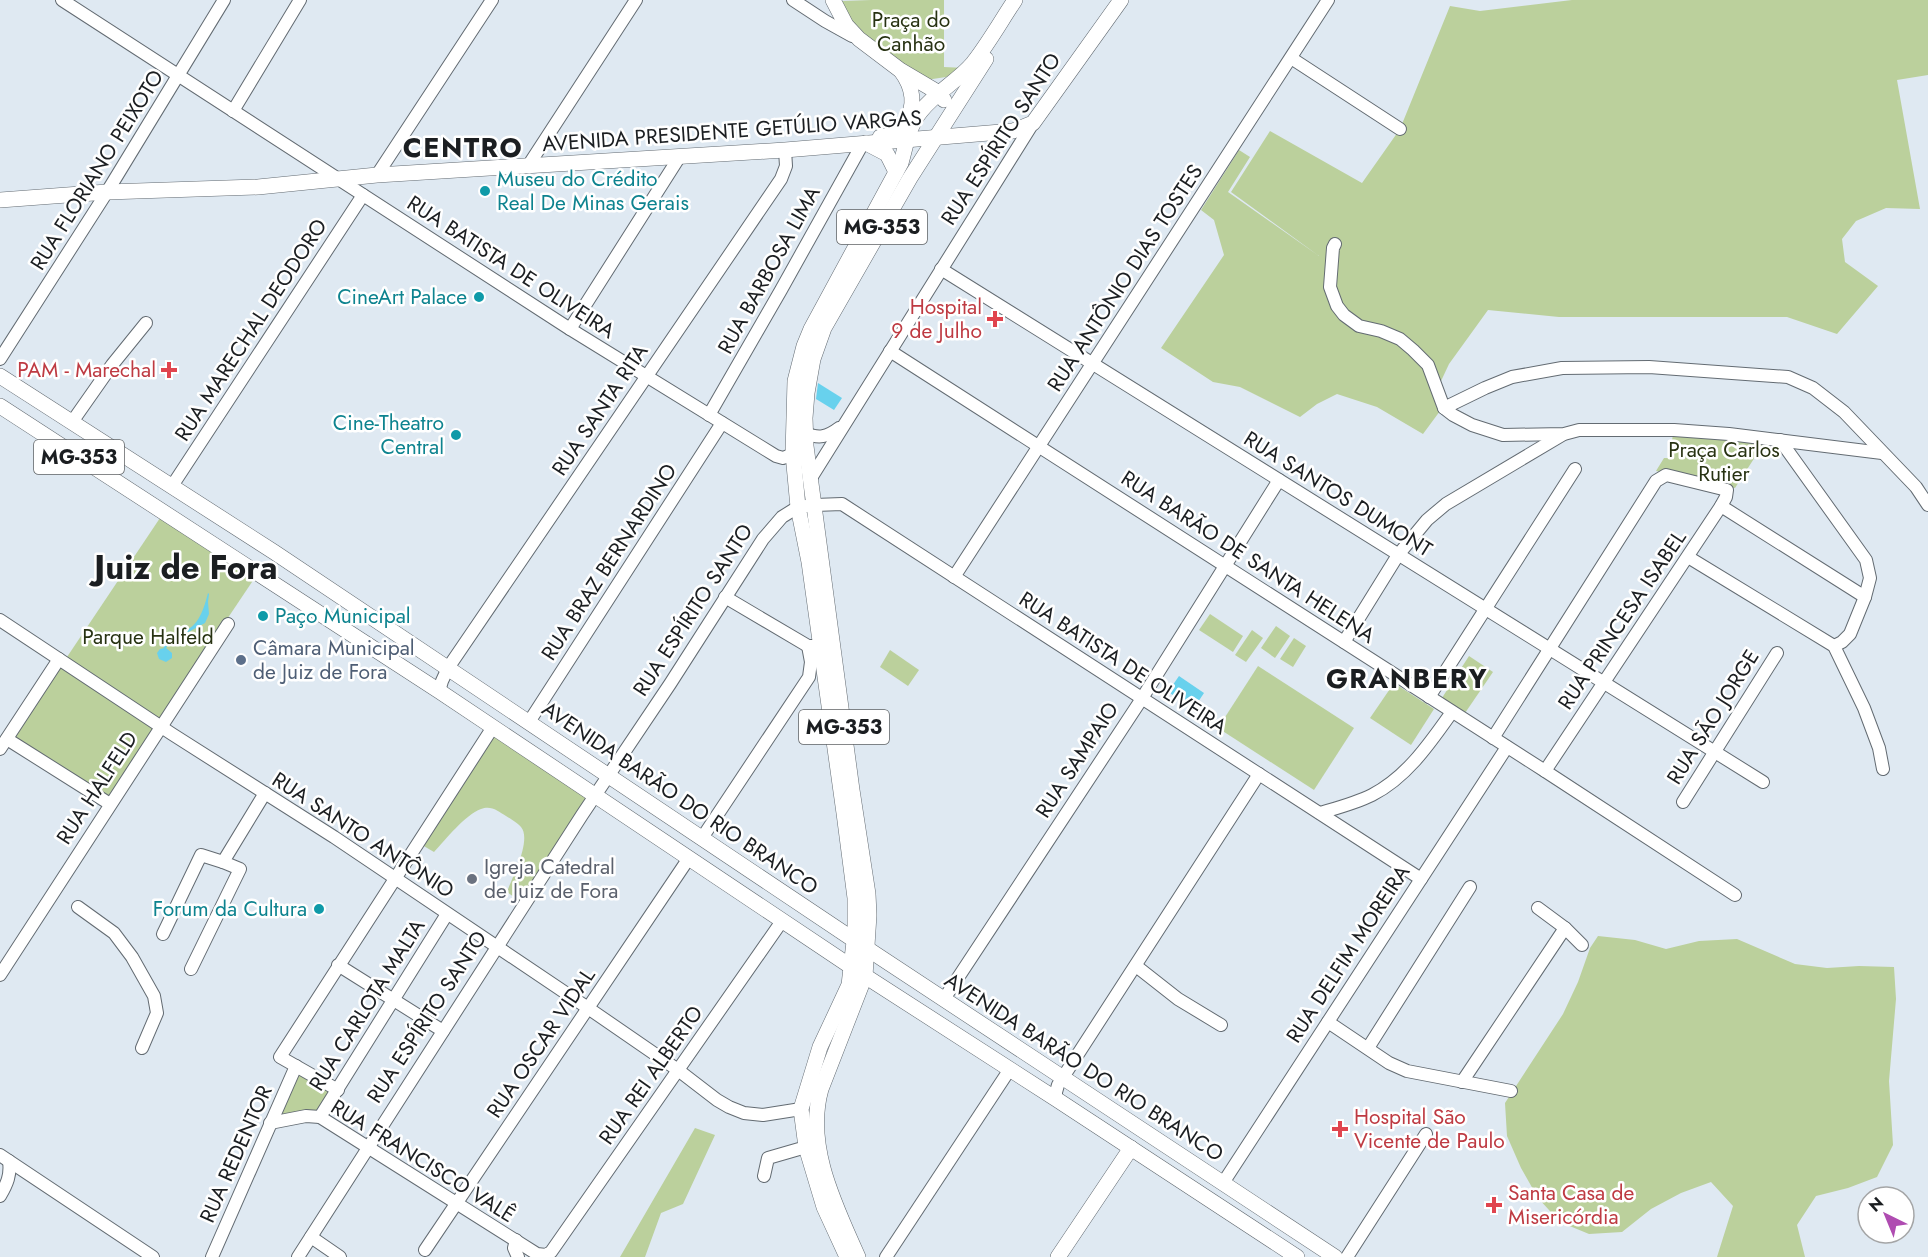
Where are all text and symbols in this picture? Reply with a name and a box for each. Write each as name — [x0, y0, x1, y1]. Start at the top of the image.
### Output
park label: Praça do Canhão — [872, 5, 950, 59]
street label: RUA ESPÍRITO SANTO — [934, 47, 1068, 231]
street label: RUA FLORIANO PEIXOTO — [23, 64, 171, 276]
street label: AVENIDA PRESIDENTE GETÚLIO VARGAS — [541, 103, 923, 159]
district label: CENTRO — [403, 128, 523, 167]
street label: RUA ANTÔNIO DIAS TOSTES — [1040, 158, 1210, 398]
place label: Museu do Crédito Real De Minas Gerais — [497, 164, 689, 218]
street label: RUA BARBOSA LIMA — [710, 181, 828, 359]
marker: Museu do Crédito Real De Minas Gerais — [478, 184, 492, 198]
street label: RUA BATISTA DE OLIVEIRA — [401, 188, 621, 346]
road number: MG-353 — [837, 210, 927, 244]
street label: RUA MARECHAL DEODORO — [168, 213, 334, 447]
place label: CineArt Palace — [337, 282, 467, 312]
marker: CineArt Palace — [472, 290, 486, 304]
place label: Hospital 9 de Julho — [891, 292, 982, 346]
marker: Hospital 9 de Julho — [986, 310, 1004, 328]
street label: RUA SANTA RITA — [545, 338, 655, 482]
place label: PAM - Marechal — [17, 355, 156, 385]
marker: PAM - Marechal — [160, 361, 178, 379]
place label: Cine-Theatro Central — [333, 408, 444, 462]
street label: RUA SANTOS DUMONT — [1238, 424, 1438, 564]
marker: Cine-Theatro Central — [449, 428, 463, 442]
park label: Praça Carlos Rutier — [1668, 435, 1780, 489]
road number: MG-353 — [34, 440, 124, 474]
street label: RUA BRAZ BERNARDINO — [534, 458, 684, 666]
street label: RUA BARÃO DE SANTA HELENA — [1115, 463, 1381, 651]
street label: RUA ESPÍRITO SANTO — [626, 518, 760, 702]
street label: RUA PRINCESA ISABEL — [1551, 524, 1694, 716]
district label: Juiz de Fora — [88, 544, 278, 591]
street label: RUA BATISTA DE OLIVEIRA — [1013, 584, 1233, 742]
place label: Paço Municipal — [275, 601, 411, 631]
marker: Paço Municipal — [256, 609, 270, 623]
park label: Parque Halfeld — [82, 622, 214, 652]
place label: Câmara Municipal de Juiz de Fora — [253, 633, 415, 687]
street label: RUA SÃO JORGE — [1659, 644, 1767, 790]
marker: Câmara Municipal de Juiz de Fora — [234, 653, 248, 667]
district label: GRANBERY — [1326, 659, 1488, 698]
street label: AVENIDA BARÃO DO RIO BRANCO — [536, 694, 824, 902]
street label: RUA SAMPAIO — [1028, 696, 1126, 824]
road number: MG-353 — [799, 710, 889, 744]
street label: RUA HALFELD — [49, 726, 145, 850]
street label: RUA SANTO ANTÔNIO — [266, 765, 460, 905]
place label: Igreja Catedral de Juiz de Fora — [484, 852, 618, 906]
street label: RUA DELFIM MOREIRA — [1279, 859, 1417, 1049]
marker: Igreja Catedral de Juiz de Fora — [465, 872, 479, 886]
place label: Forum da Cultura — [153, 894, 307, 924]
marker: Forum da Cultura — [312, 902, 326, 916]
street label: RUA CARLOTA MALTA — [302, 913, 432, 1097]
street label: RUA ESPÍRITO SANTO — [360, 925, 494, 1109]
street label: RUA OSCAR VIDAL — [480, 962, 603, 1124]
street label: AVENIDA BARÃO DO RIO BRANCO — [939, 965, 1229, 1169]
street label: RUA REI ALBERTO — [592, 999, 710, 1151]
street label: RUA REDENTOR — [192, 1080, 280, 1227]
street label: RUA FRANCISCO VALÊ — [325, 1092, 521, 1230]
place label: Hospital São Vicente de Paulo — [1354, 1102, 1505, 1156]
marker: Hospital São Vicente de Paulo — [1331, 1120, 1349, 1138]
place label: Santa Casa de Misericórdia — [1508, 1178, 1634, 1232]
north arrow — [1856, 1185, 1916, 1245]
text: N — [1864, 1192, 1889, 1217]
marker: Santa Casa de Misericórdia — [1485, 1196, 1503, 1214]

